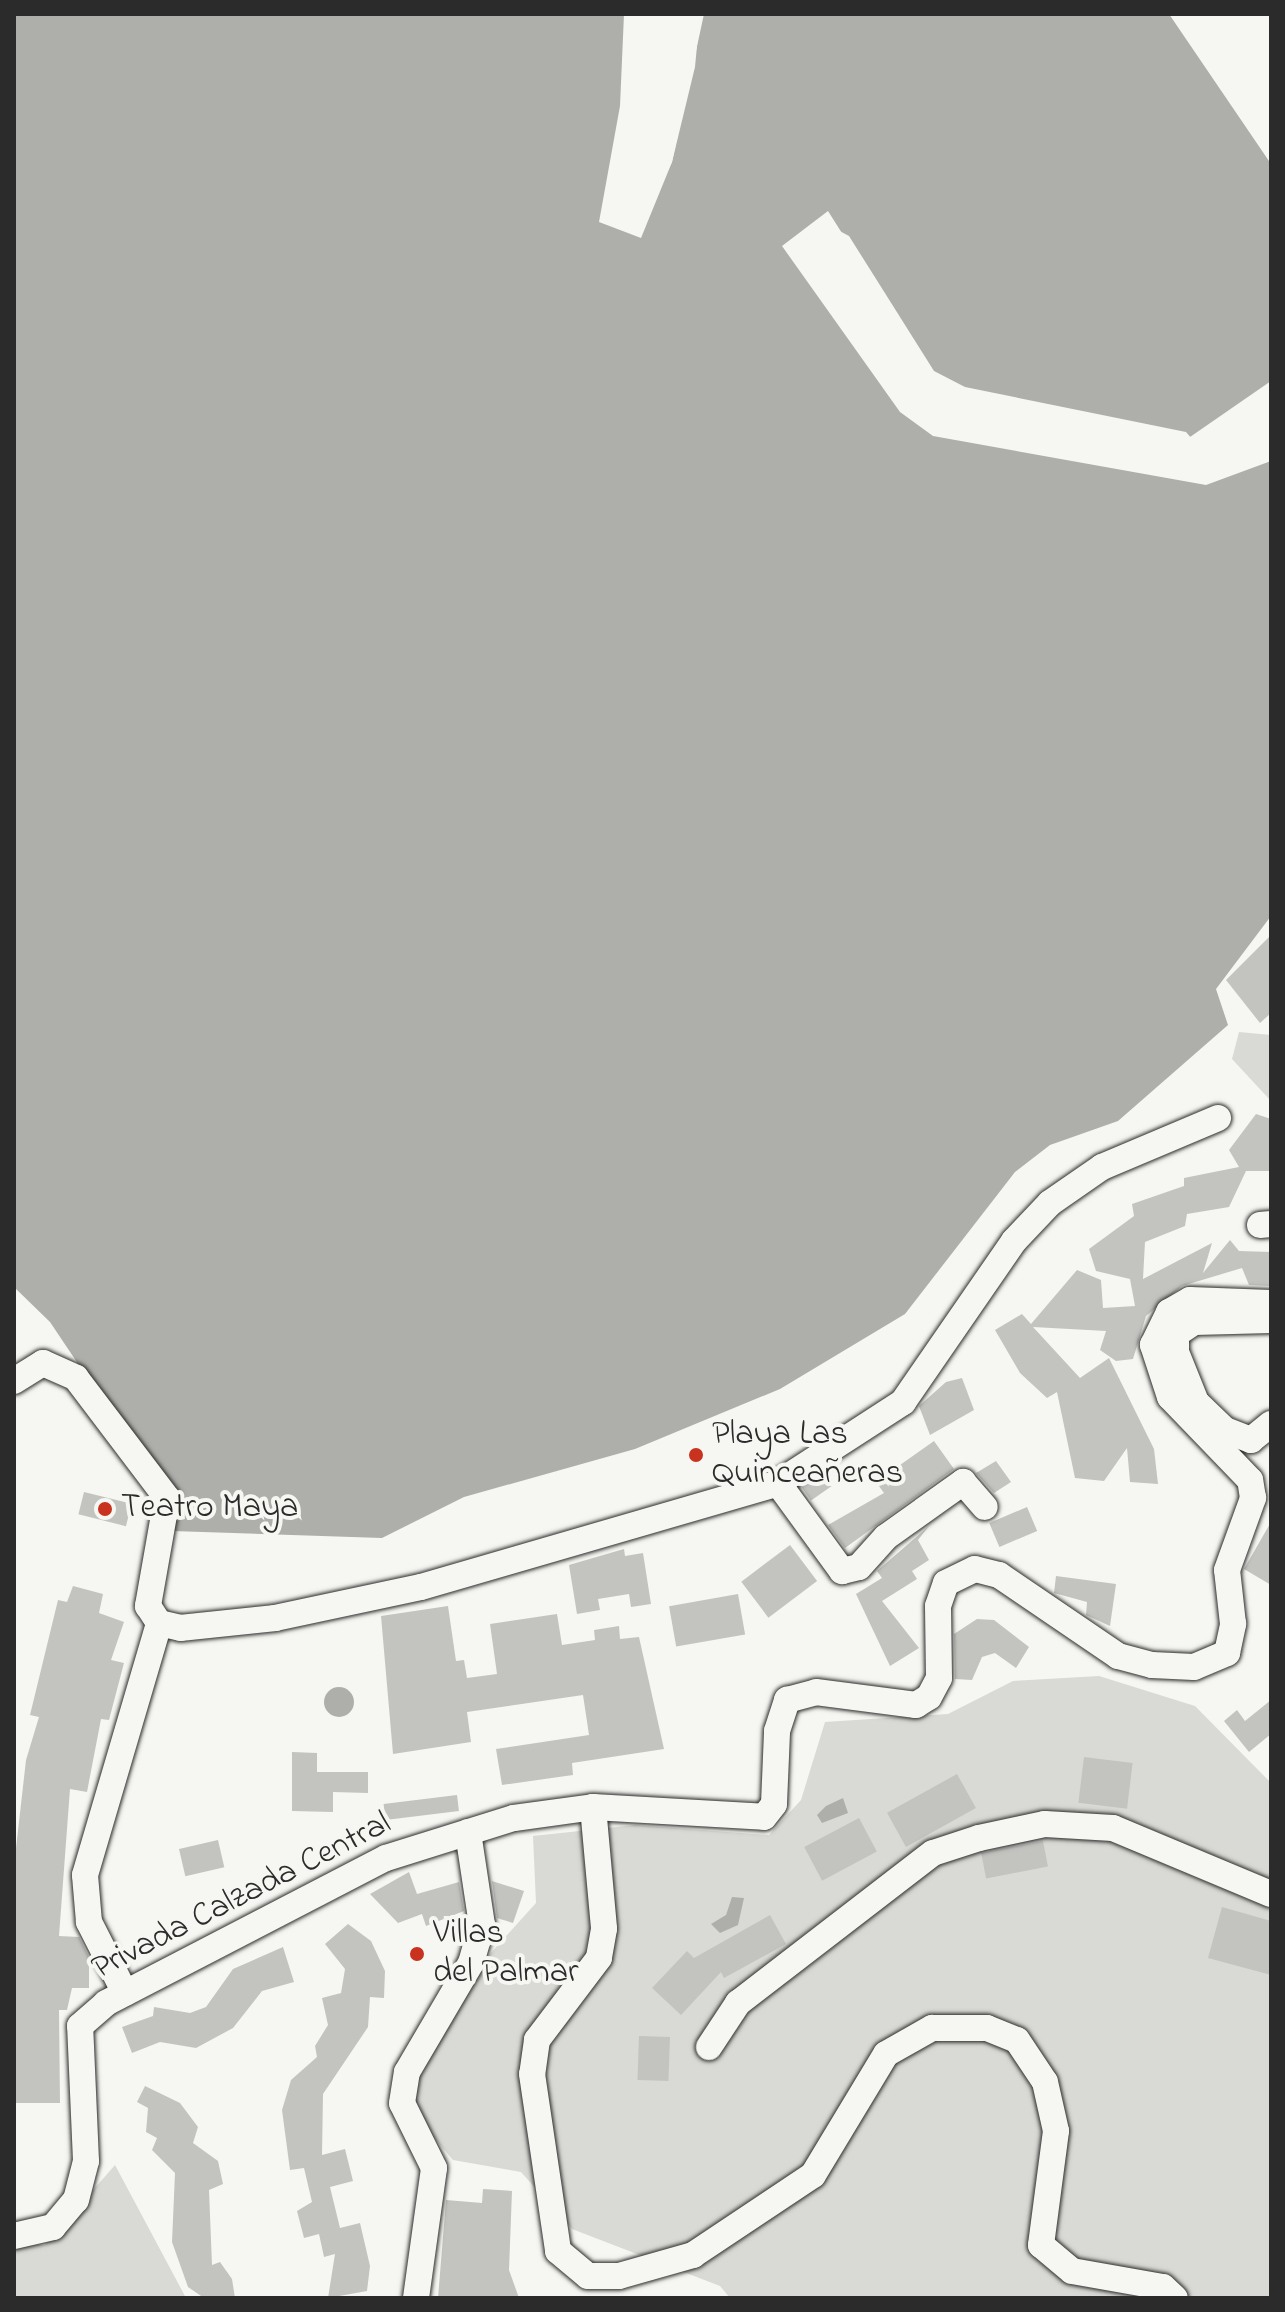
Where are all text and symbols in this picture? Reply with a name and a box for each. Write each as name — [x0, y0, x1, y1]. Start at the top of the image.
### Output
place label: Playa Las Quinceañeras — [712, 1415, 903, 1494]
marker: Playa Las Quinceañeras — [687, 1446, 705, 1464]
place label: Teatro Maya — [121, 1489, 298, 1529]
marker: Teatro Maya — [96, 1500, 114, 1518]
street label: Privada Calzada Central — [86, 1804, 398, 1990]
place label: Villas del Palmar — [433, 1914, 579, 1994]
marker: Villas del Palmar — [408, 1945, 426, 1963]

